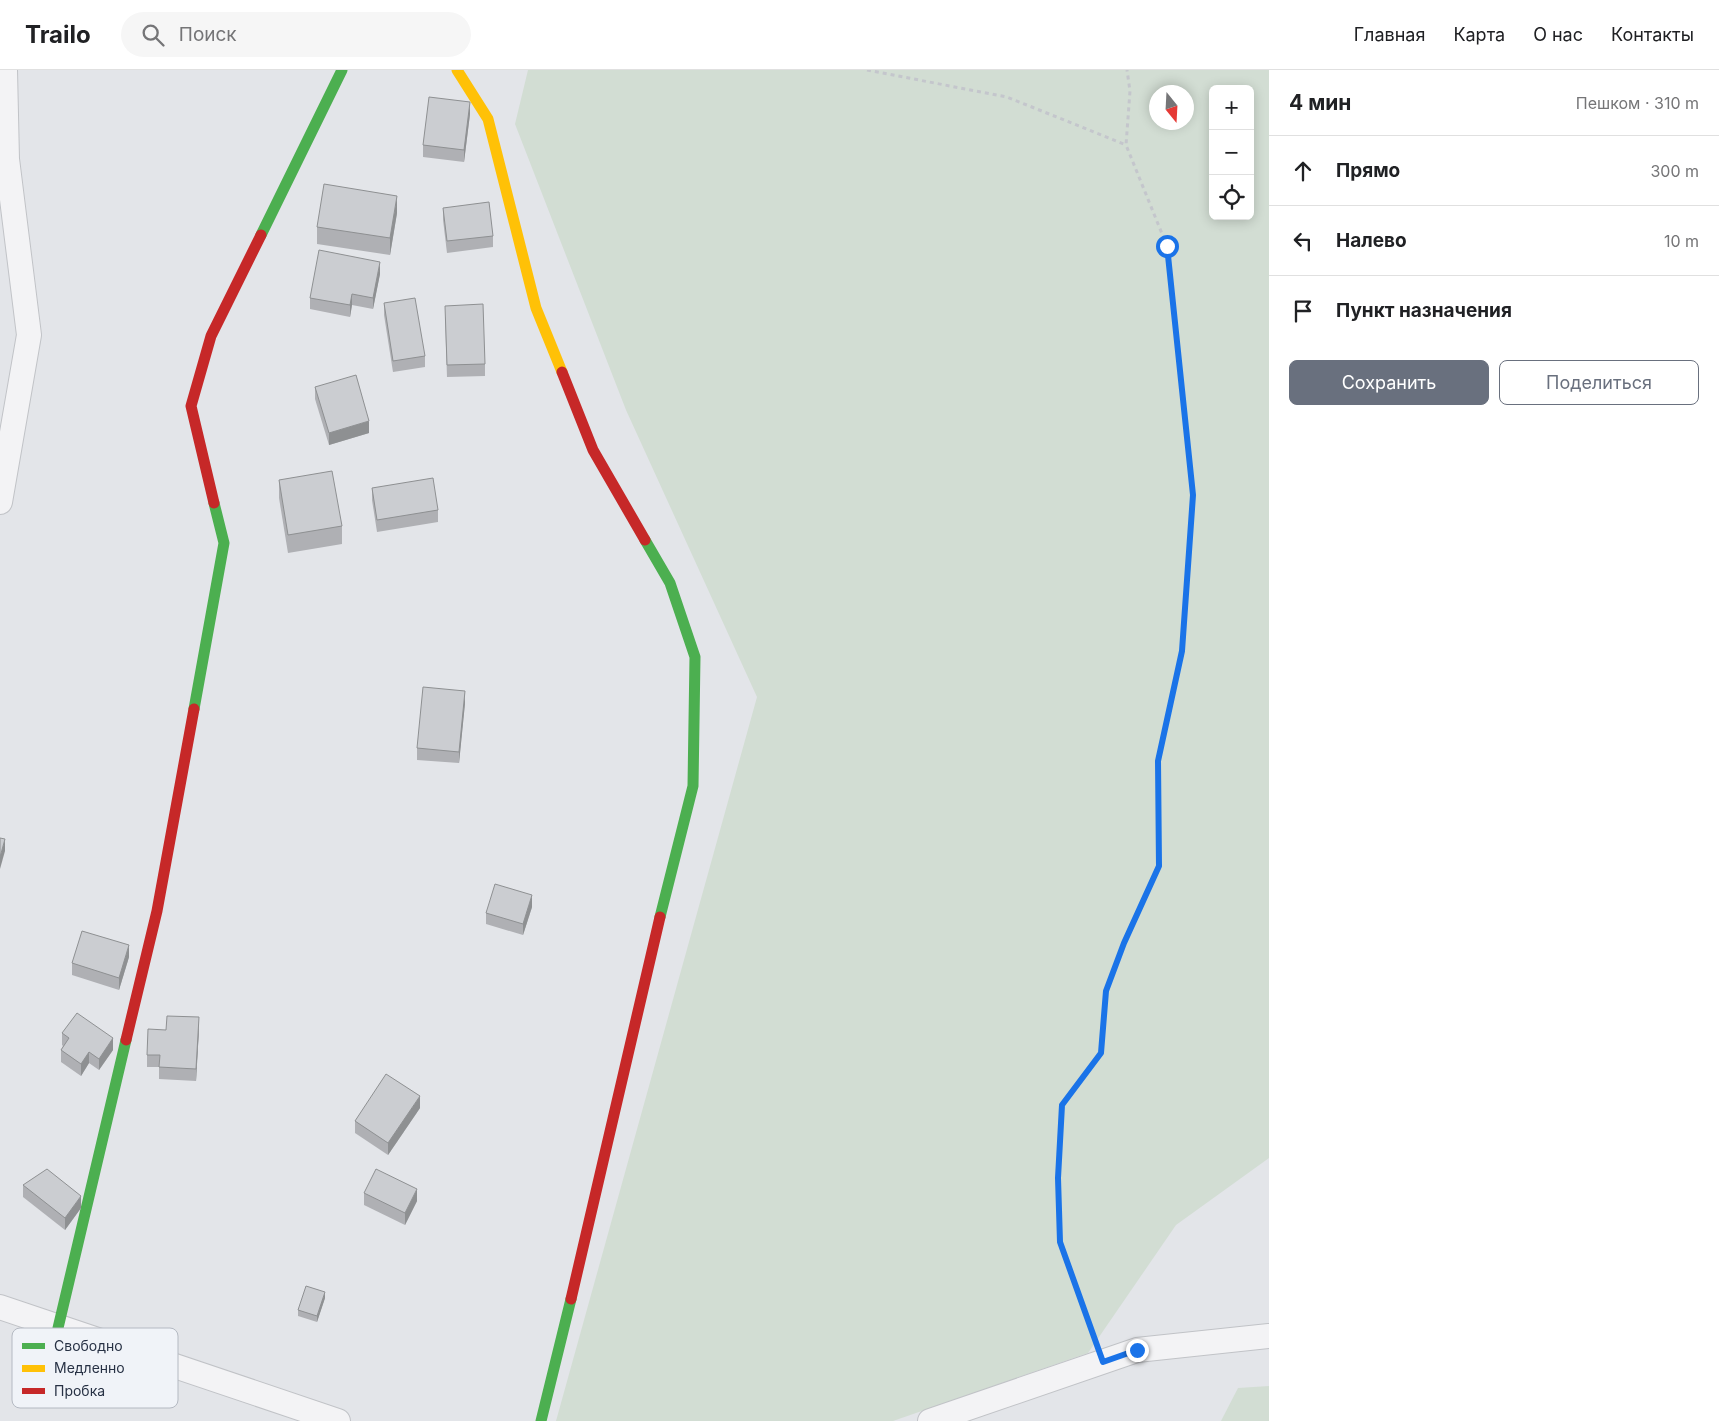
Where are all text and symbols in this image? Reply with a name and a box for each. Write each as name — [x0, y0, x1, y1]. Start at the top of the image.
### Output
search box — [121, 12, 471, 57]
text: Trailo — [25, 20, 91, 49]
icon: search — [139, 21, 167, 49]
text: Поиск — [179, 23, 237, 46]
text: Главная — [1354, 24, 1425, 45]
text: Карта — [1453, 24, 1505, 45]
text: О нас — [1533, 24, 1583, 45]
text: Контакты — [1611, 24, 1694, 45]
north arrow — [1149, 85, 1194, 130]
map controls — [1209, 85, 1254, 220]
button: + — [1209, 85, 1254, 130]
text: 4 мин — [1289, 90, 1351, 115]
text: Пешком · 310 m — [1576, 93, 1699, 113]
button: − — [1209, 130, 1254, 175]
icon: ahead — [1289, 157, 1317, 185]
text: Прямо — [1336, 159, 1400, 182]
text: 300 m — [1650, 161, 1699, 181]
button: locate — [1209, 175, 1254, 220]
icon: left — [1289, 227, 1317, 255]
text: Налево — [1336, 229, 1407, 252]
text: 10 m — [1664, 231, 1699, 251]
route start — [1156, 235, 1179, 258]
icon: arrive — [1289, 297, 1317, 325]
text: Пункт назначения — [1336, 299, 1512, 322]
button: Сохранить — [1289, 360, 1489, 405]
button: Поделиться — [1499, 360, 1699, 405]
legend — [12, 1328, 178, 1408]
text: Свободно — [54, 1337, 123, 1354]
route end — [1126, 1339, 1149, 1362]
text: Медленно — [54, 1359, 125, 1376]
text: Пробка — [54, 1382, 105, 1399]

